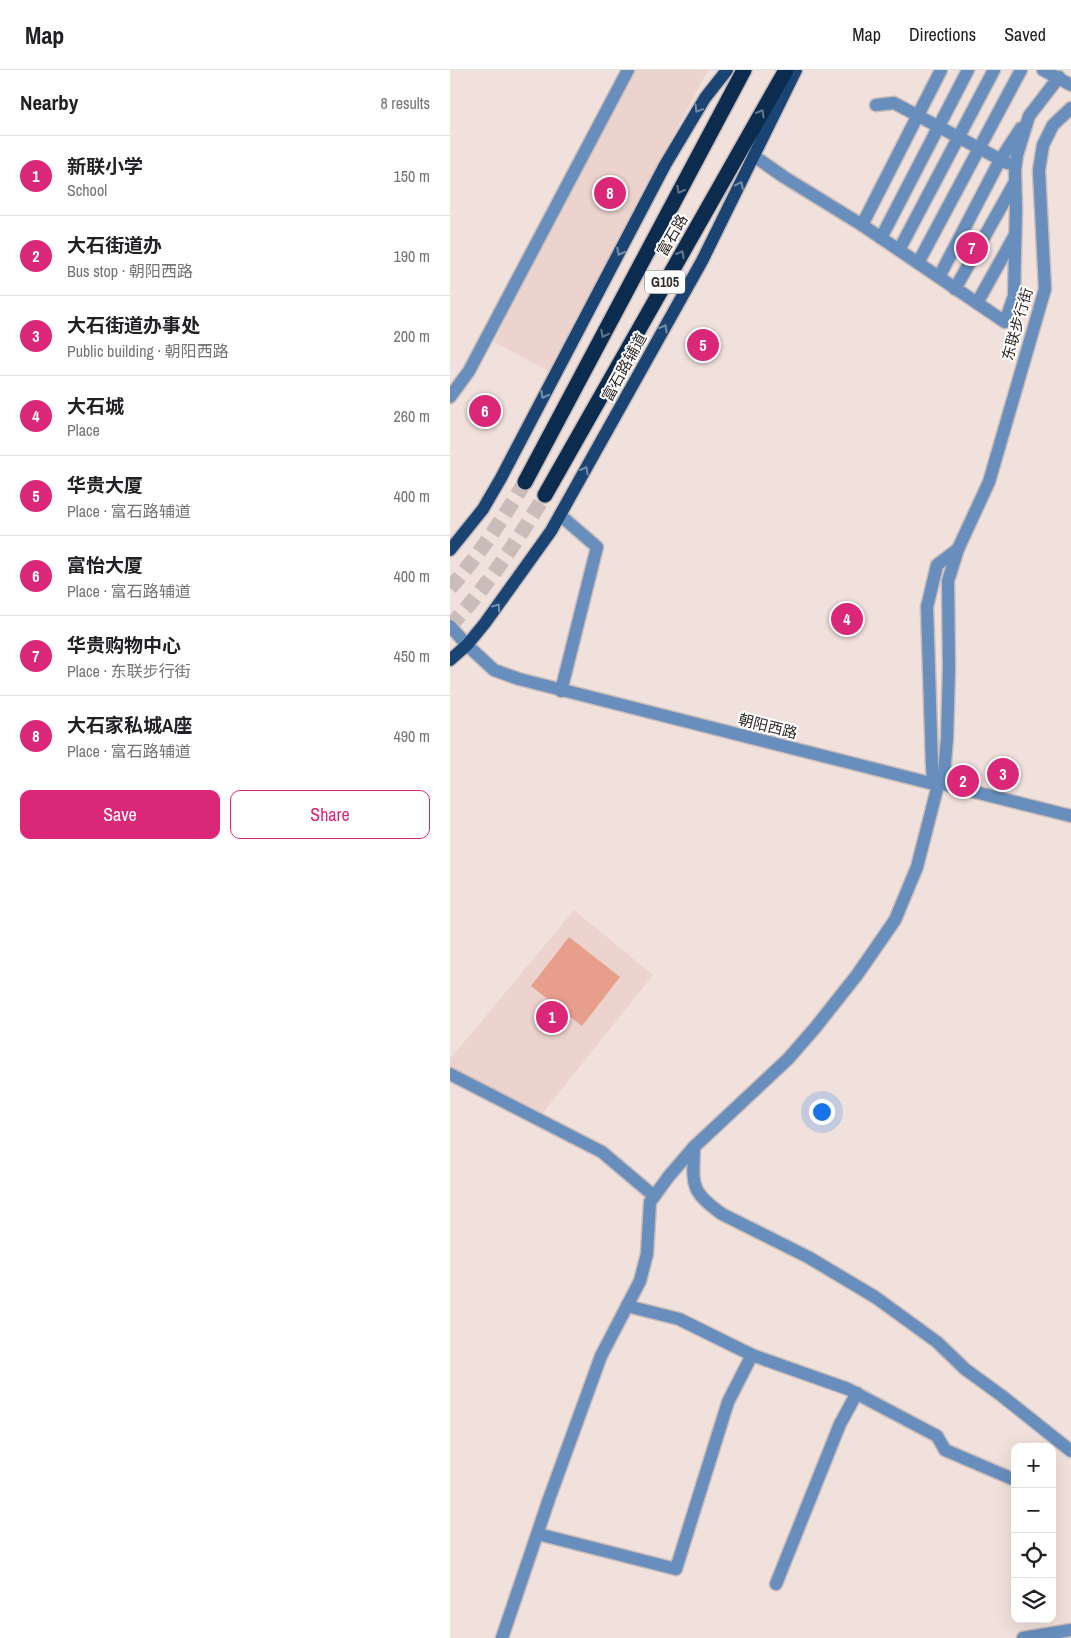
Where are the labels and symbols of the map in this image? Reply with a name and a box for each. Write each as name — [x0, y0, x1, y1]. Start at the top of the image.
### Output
one-way arrow — [695, 104, 705, 113]
one-way arrow — [755, 109, 765, 118]
pin: 8 — [594, 174, 626, 212]
one-way arrow — [734, 181, 744, 190]
one-way arrow — [676, 185, 686, 194]
street label: 富石路 — [652, 210, 692, 260]
pin: 7 — [956, 229, 988, 267]
one-way arrow — [616, 246, 626, 255]
one-way arrow — [675, 251, 685, 260]
road number: G105 — [645, 270, 685, 293]
street label: 东联步行街 — [997, 285, 1037, 363]
one-way arrow — [658, 325, 668, 334]
pin: 5 — [687, 326, 719, 364]
street label: 富石路辅道 — [597, 329, 651, 405]
one-way arrow — [600, 329, 610, 338]
one-way arrow — [540, 390, 550, 399]
pin: 6 — [469, 392, 501, 430]
one-way arrow — [579, 467, 589, 476]
pin: 4 — [831, 600, 863, 638]
one-way arrow — [492, 604, 500, 613]
street label: 朝阳西路 — [736, 709, 800, 743]
pin: 3 — [987, 755, 1019, 793]
pin: 2 — [947, 762, 979, 800]
pin: 1 — [536, 998, 568, 1036]
your location — [809, 1099, 835, 1125]

